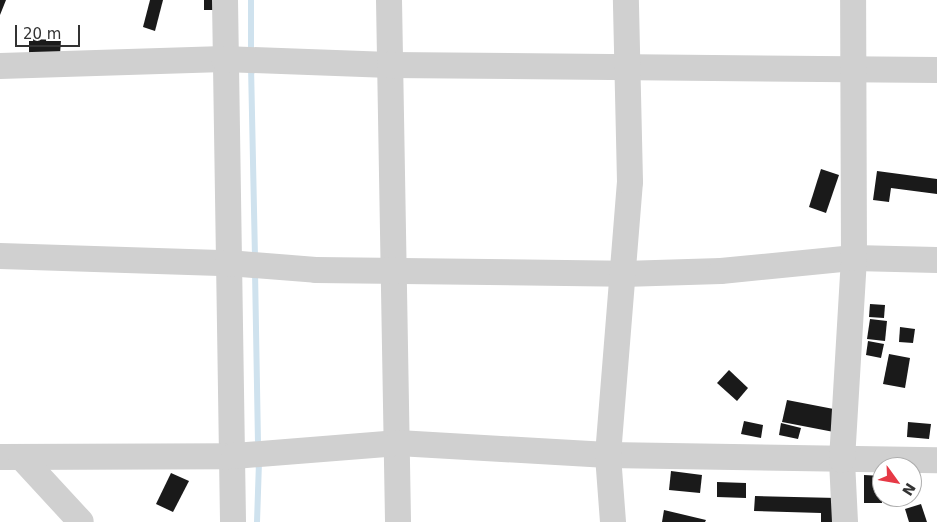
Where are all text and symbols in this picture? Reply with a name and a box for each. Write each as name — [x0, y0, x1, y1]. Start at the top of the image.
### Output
scale bar — [18, 15, 82, 47]
text: 20 m — [23, 25, 61, 43]
north arrow — [872, 457, 922, 507]
text: N — [899, 480, 919, 499]

